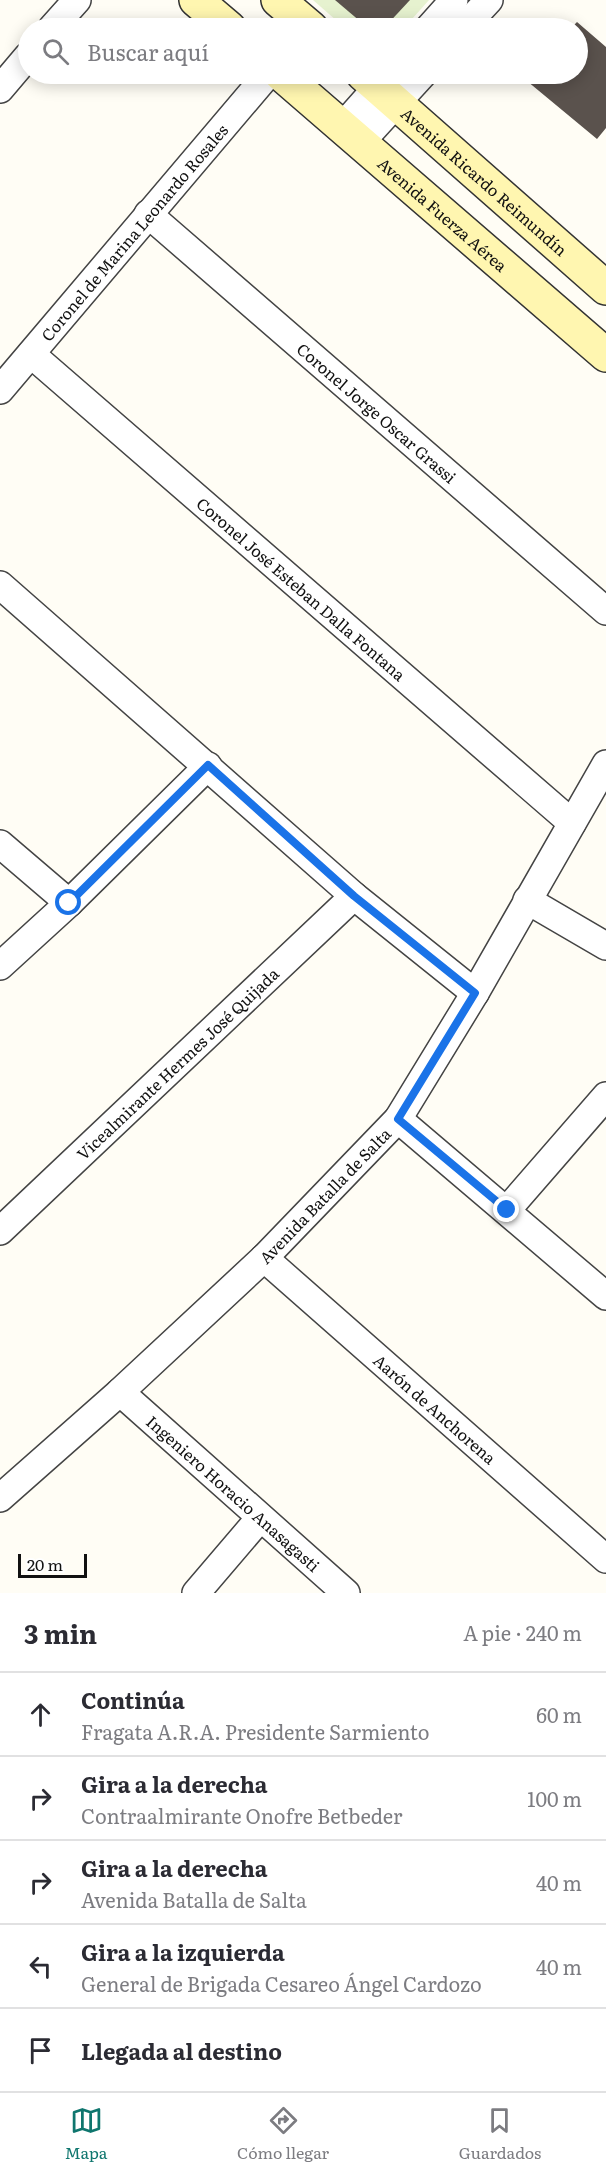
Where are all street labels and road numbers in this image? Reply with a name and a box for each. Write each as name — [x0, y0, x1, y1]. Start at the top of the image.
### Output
street label: Avenida Ricardo Reimundín — [396, 101, 573, 261]
street label: Coronel de Marina Leonardo Rosales — [35, 118, 233, 346]
street label: Avenida Fuerza Aérea — [373, 151, 513, 277]
street label: Coronel Jorge Oscar Grassi — [292, 337, 462, 488]
street label: Coronel José Esteban Dalla Fontana — [192, 491, 412, 686]
street label: Vicealmirante Hermes José Quijada — [71, 961, 284, 1165]
street label: Avenida Batalla de Salta — [253, 1122, 396, 1269]
street label: Aarón de Anchorena — [369, 1348, 502, 1469]
street label: Ingeniero Horacio Anasagasti — [142, 1409, 326, 1577]

